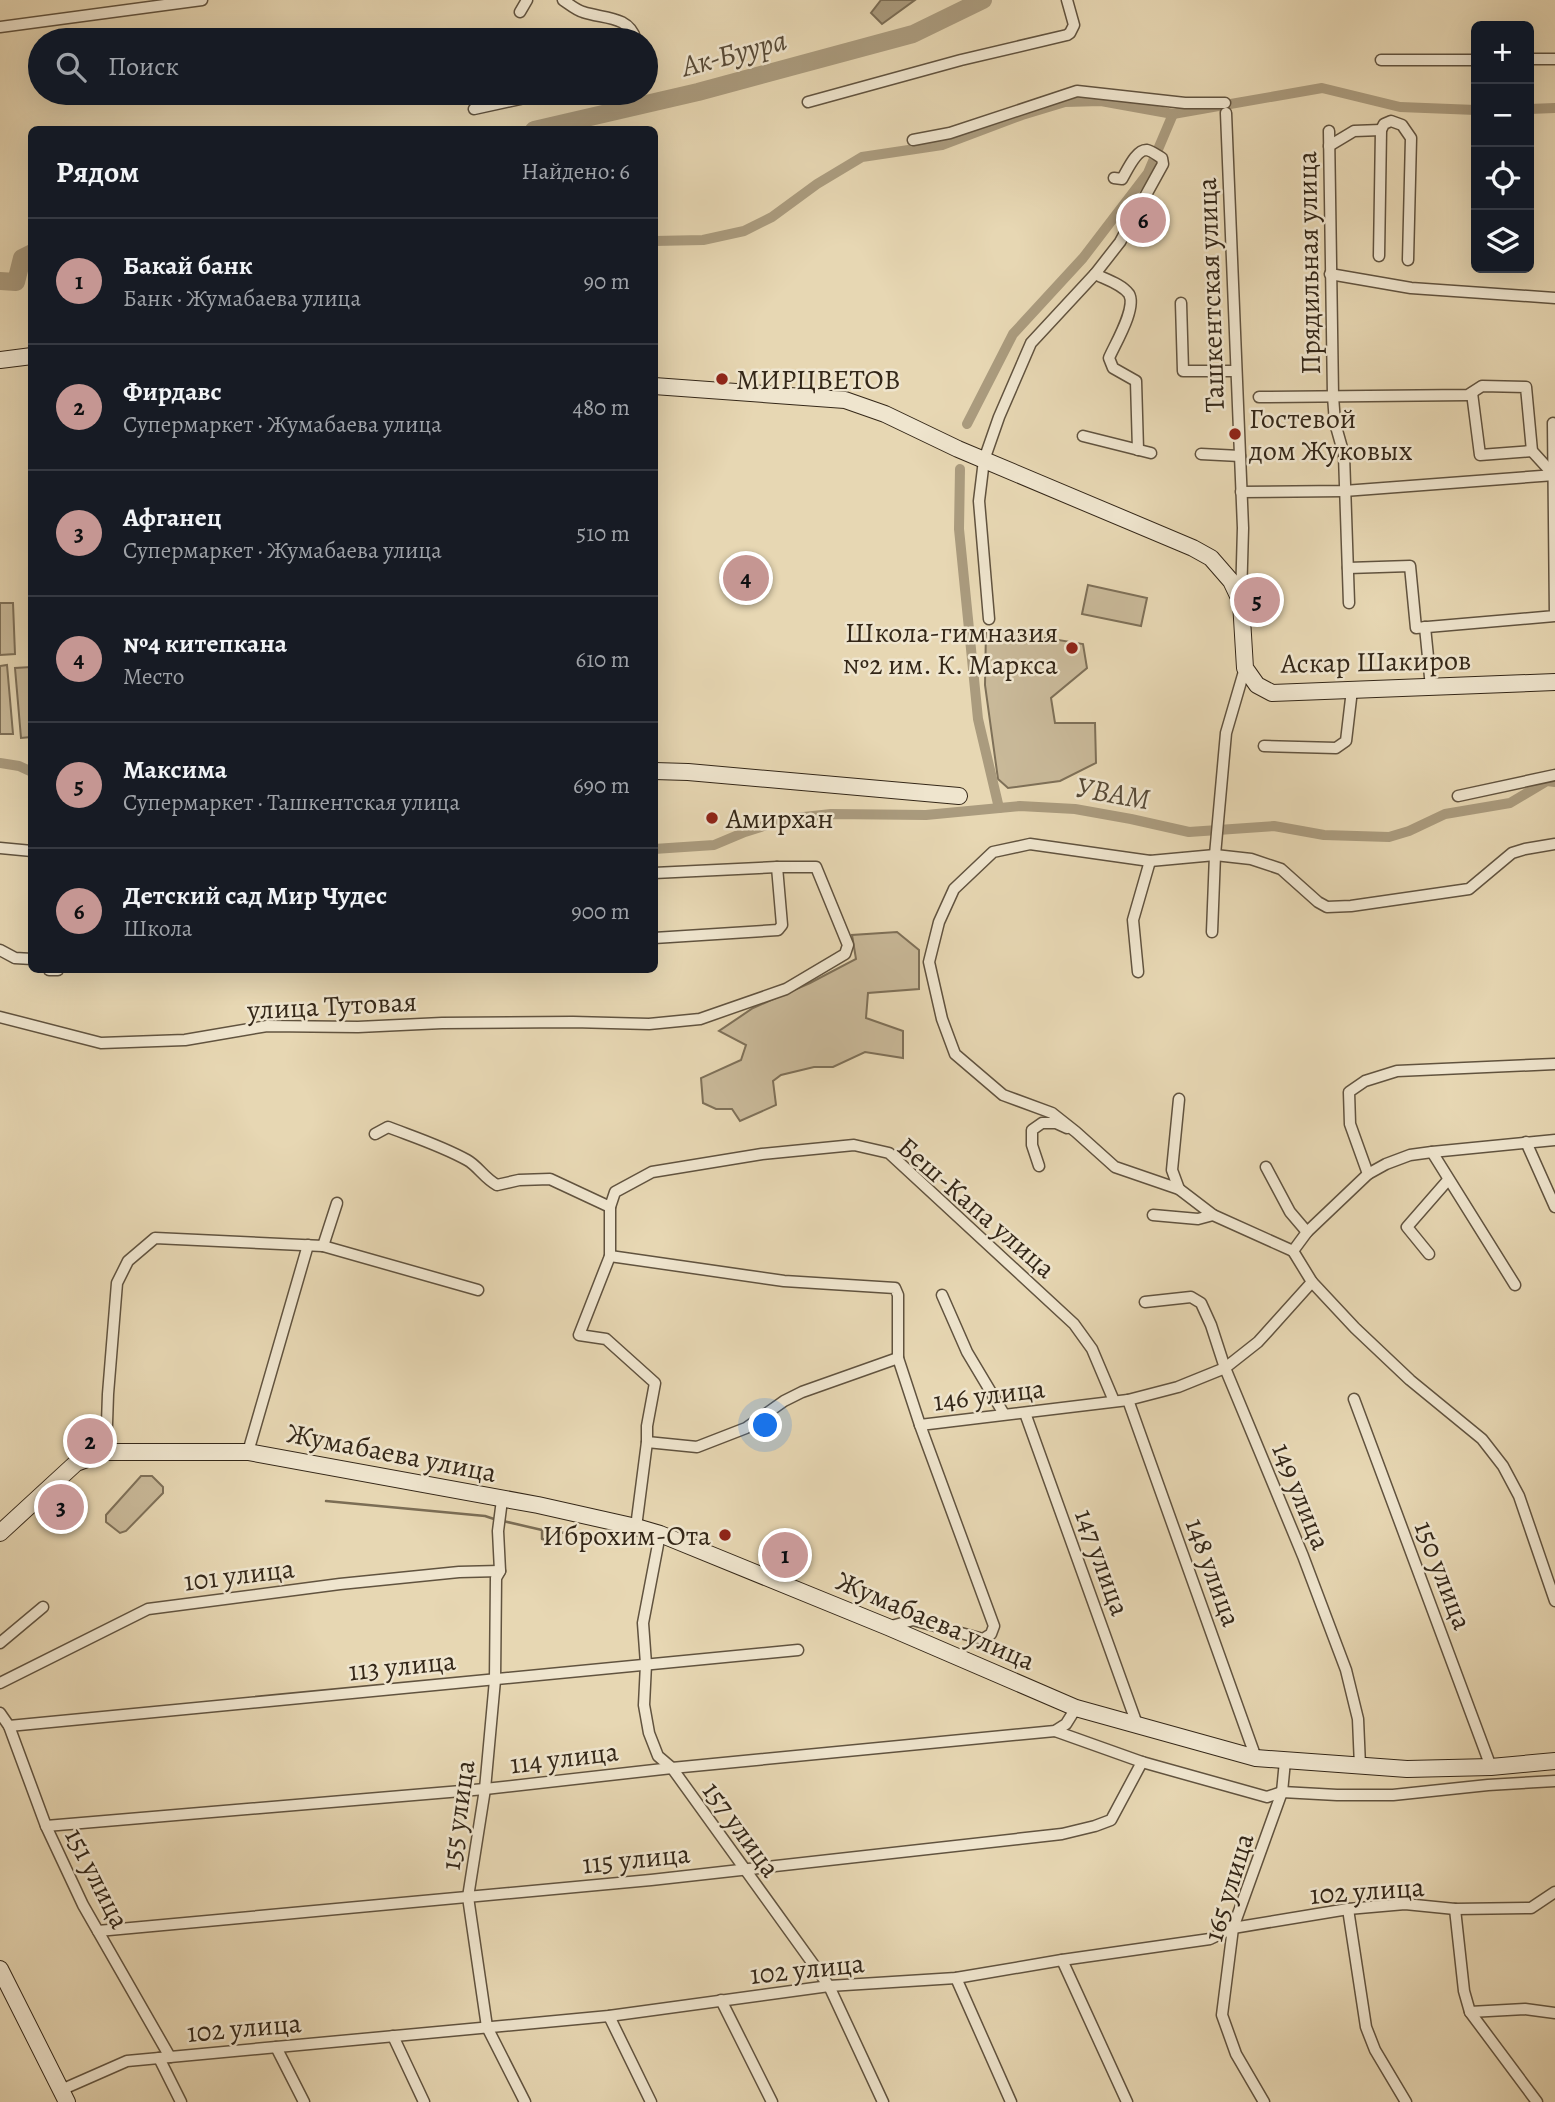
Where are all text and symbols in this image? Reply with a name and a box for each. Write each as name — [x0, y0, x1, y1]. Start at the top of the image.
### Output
water label: Ак-Буура — [675, 20, 791, 87]
map controls — [1471, 21, 1534, 273]
button: + — [1471, 21, 1534, 84]
search box — [28, 28, 658, 105]
icon: search — [52, 48, 90, 86]
text: Поиск — [108, 49, 179, 84]
button: − — [1471, 84, 1534, 147]
button: locate — [1471, 147, 1534, 210]
street label: Прядильная улица — [1288, 151, 1330, 375]
text: Рядом — [56, 152, 139, 192]
text: Найдено: 6 — [522, 156, 630, 187]
street label: Ташкентская улица — [1188, 177, 1234, 413]
pin: 6 — [1120, 194, 1166, 246]
button: layers — [1471, 210, 1534, 273]
text: Бакай банк — [123, 248, 253, 283]
text: 1 — [75, 266, 83, 297]
text: 90 m — [584, 266, 630, 297]
text: Банк · Жумабаева улица — [123, 283, 361, 314]
place label: МИРЦВЕТОВ — [736, 361, 900, 399]
marker: МИРЦВЕТОВ — [714, 371, 730, 387]
text: Фирдавс — [123, 374, 222, 409]
text: 2 — [73, 392, 85, 423]
text: 480 m — [572, 392, 630, 423]
place label: Гостевой дом Жуковых — [1248, 400, 1413, 470]
text: Супермаркет · Жумабаева улица — [123, 409, 442, 440]
marker: Гостевой дом Жуковых — [1227, 426, 1243, 442]
text: Афганец — [123, 500, 222, 535]
text: 3 — [74, 518, 84, 549]
text: 510 m — [576, 518, 630, 549]
text: Супермаркет · Жумабаева улица — [123, 535, 442, 566]
pin: 4 — [723, 552, 769, 604]
pin: 5 — [1234, 574, 1280, 626]
place label: Школа-гимназия №2 им. К. Маркса — [843, 614, 1058, 684]
text: №4 китепкана — [123, 626, 287, 661]
marker: Школа-гимназия №2 им. К. Маркса — [1064, 640, 1080, 656]
street label: Аскар Шакиров — [1279, 641, 1472, 683]
text: 4 — [74, 644, 84, 675]
text: 610 m — [576, 644, 630, 675]
text: Место — [123, 661, 184, 692]
text: Максима — [123, 752, 227, 787]
water label: УВАМ — [1073, 767, 1153, 819]
text: 5 — [74, 770, 84, 801]
text: 690 m — [573, 770, 630, 801]
text: Супермаркет · Ташкентская улица — [123, 787, 460, 818]
place label: Амирхан — [725, 800, 834, 838]
marker: Амирхан — [704, 810, 720, 826]
text: Детский сад Мир Чудес — [123, 878, 387, 913]
text: 6 — [74, 896, 84, 927]
text: 900 m — [571, 896, 630, 927]
text: Школа — [123, 913, 192, 944]
street label: улица Тутовая — [245, 983, 418, 1029]
street label: Беш-Капа улица — [889, 1128, 1064, 1287]
street label: 146 улица — [931, 1369, 1047, 1421]
your location — [748, 1408, 782, 1442]
street label: Жумабаева улица — [284, 1414, 500, 1492]
pin: 2 — [67, 1415, 113, 1467]
street label: 149 улица — [1262, 1437, 1340, 1556]
pin: 3 — [38, 1481, 84, 1533]
street label: 147 улица — [1065, 1504, 1139, 1621]
street label: 148 улица — [1176, 1513, 1250, 1632]
street label: 150 улица — [1405, 1516, 1481, 1635]
place label: Иброхим-Ота — [543, 1517, 711, 1555]
marker: Иброхим-Ота — [717, 1527, 733, 1543]
pin: 1 — [762, 1529, 808, 1581]
street label: 101 улица — [182, 1549, 297, 1601]
street label: Жумабаева улица — [830, 1562, 1041, 1680]
street label: 113 улица — [346, 1641, 458, 1691]
street label: 114 улица — [508, 1732, 621, 1783]
street label: 155 улица — [431, 1758, 485, 1873]
street label: 157 улица — [693, 1774, 789, 1885]
street label: 151 улица — [56, 1822, 139, 1935]
street label: 165 улица — [1194, 1828, 1263, 1946]
street label: 115 улица — [580, 1834, 692, 1884]
street label: 102 улица — [1308, 1868, 1426, 1914]
street label: 102 улица — [748, 1944, 866, 1994]
street label: 102 улица — [185, 2004, 303, 2052]

